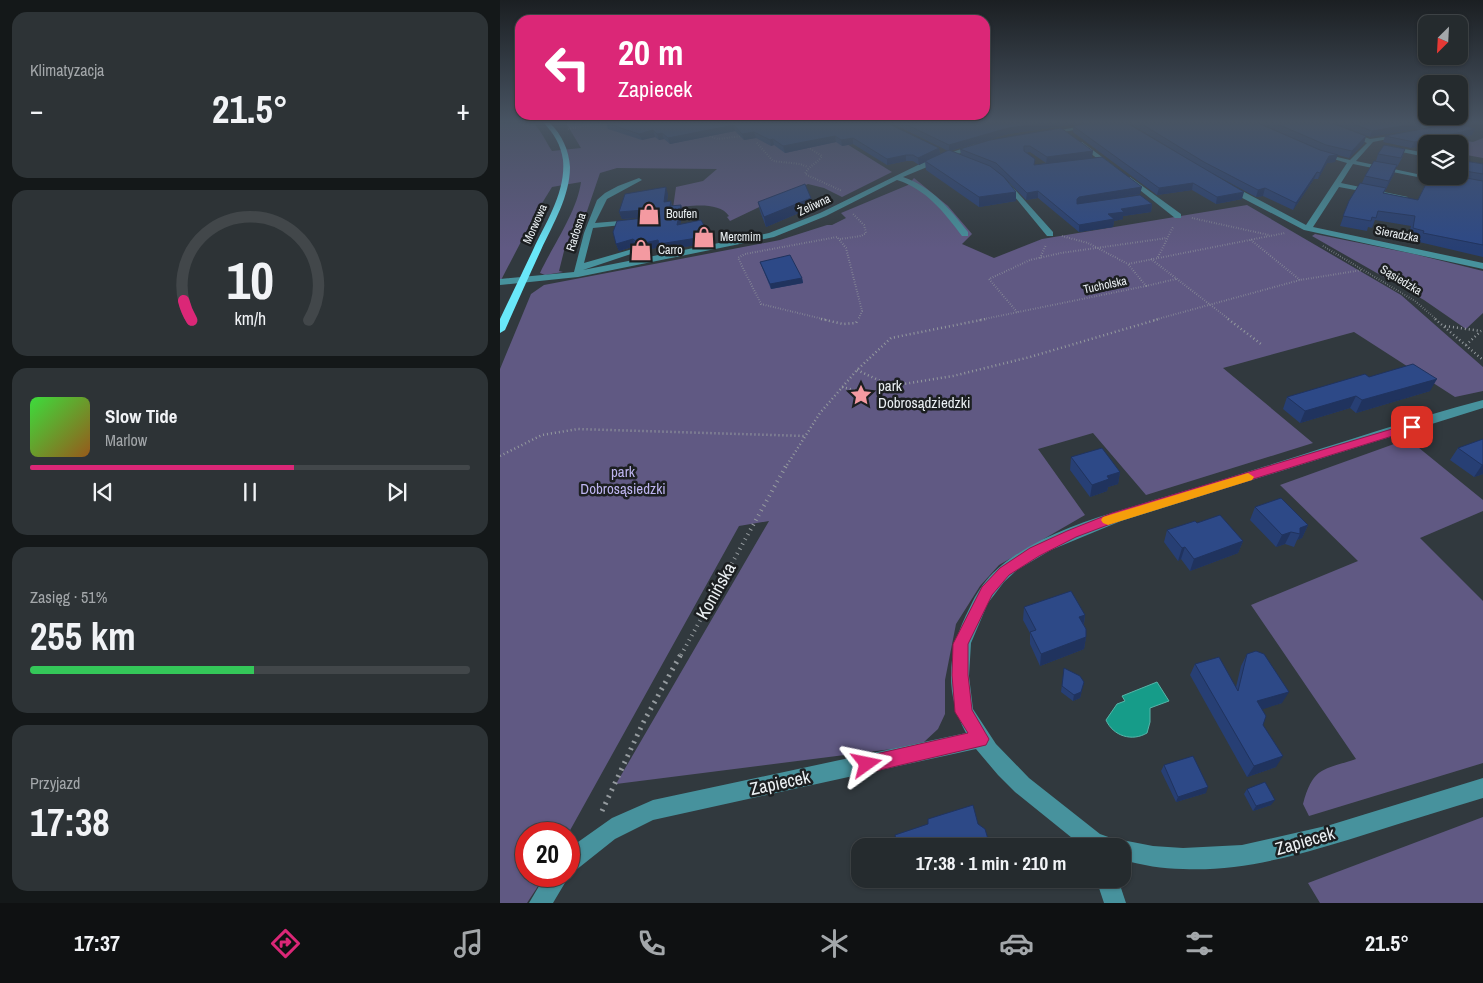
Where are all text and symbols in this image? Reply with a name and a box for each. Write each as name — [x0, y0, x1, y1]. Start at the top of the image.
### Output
north arrow — [1418, 15, 1468, 65]
map controls — [1418, 15, 1468, 185]
text: 20 m — [618, 29, 683, 76]
icon: left — [535, 35, 600, 100]
text: Klimatyzacja — [30, 59, 104, 81]
text: Zapiecek — [618, 74, 692, 104]
button: search — [1418, 75, 1468, 125]
text: 21.5° — [212, 84, 288, 135]
text: − — [30, 91, 43, 129]
text: + — [457, 91, 470, 129]
button: layers — [1418, 135, 1468, 185]
street label: Żeliwna — [795, 190, 833, 220]
street label: Morwowa — [519, 201, 551, 246]
shop icon: Boufen — [636, 201, 662, 227]
place label: Boufen — [666, 206, 697, 222]
street label: Radosna — [562, 210, 590, 253]
street label: Sieradzka — [1374, 222, 1421, 246]
shop icon: Mercmim — [691, 224, 717, 250]
place label: Mercmim — [720, 229, 761, 245]
shop icon: Carro — [628, 237, 654, 263]
place label: Carro — [658, 242, 683, 258]
text: 10 — [226, 245, 274, 315]
street label: Sąsiedzka — [1377, 261, 1425, 299]
street label: Tucholska — [1082, 272, 1129, 297]
text: km/h — [234, 307, 266, 331]
place label: park Dobrosądziedzki — [878, 375, 970, 413]
place icon: park Dobrosądziedzki — [848, 382, 874, 408]
text: Slow Tide — [105, 403, 177, 429]
pin — [1391, 406, 1433, 448]
icon: arrive — [1398, 413, 1426, 441]
text: Marlow — [105, 429, 147, 451]
park label: park Dobrosąsiedzki — [580, 461, 666, 499]
icon: previous — [89, 478, 117, 506]
icon: pause — [236, 478, 264, 506]
icon: next — [383, 478, 411, 506]
street label: Konińska — [690, 558, 741, 624]
text: Zasięg · 51% — [30, 586, 107, 608]
text: 255 km — [30, 611, 136, 662]
position arrow — [840, 737, 892, 789]
street label: Zapiecek — [748, 764, 813, 801]
text: Przyjazd — [30, 772, 80, 794]
text: 17:38 — [30, 797, 110, 848]
street label: Zapiecek — [1272, 820, 1338, 861]
speed limit sign: 20 — [515, 822, 580, 887]
text: 17:38 · 1 min · 210 m — [916, 850, 1066, 876]
icon: directions — [268, 926, 303, 961]
icon: music — [451, 926, 486, 961]
icon: phone — [634, 926, 669, 961]
icon: climate — [817, 926, 852, 961]
icon: car — [999, 926, 1034, 961]
icon: filters — [1182, 926, 1217, 961]
text: 17:37 — [74, 928, 120, 958]
text: 21.5° — [1365, 928, 1409, 958]

